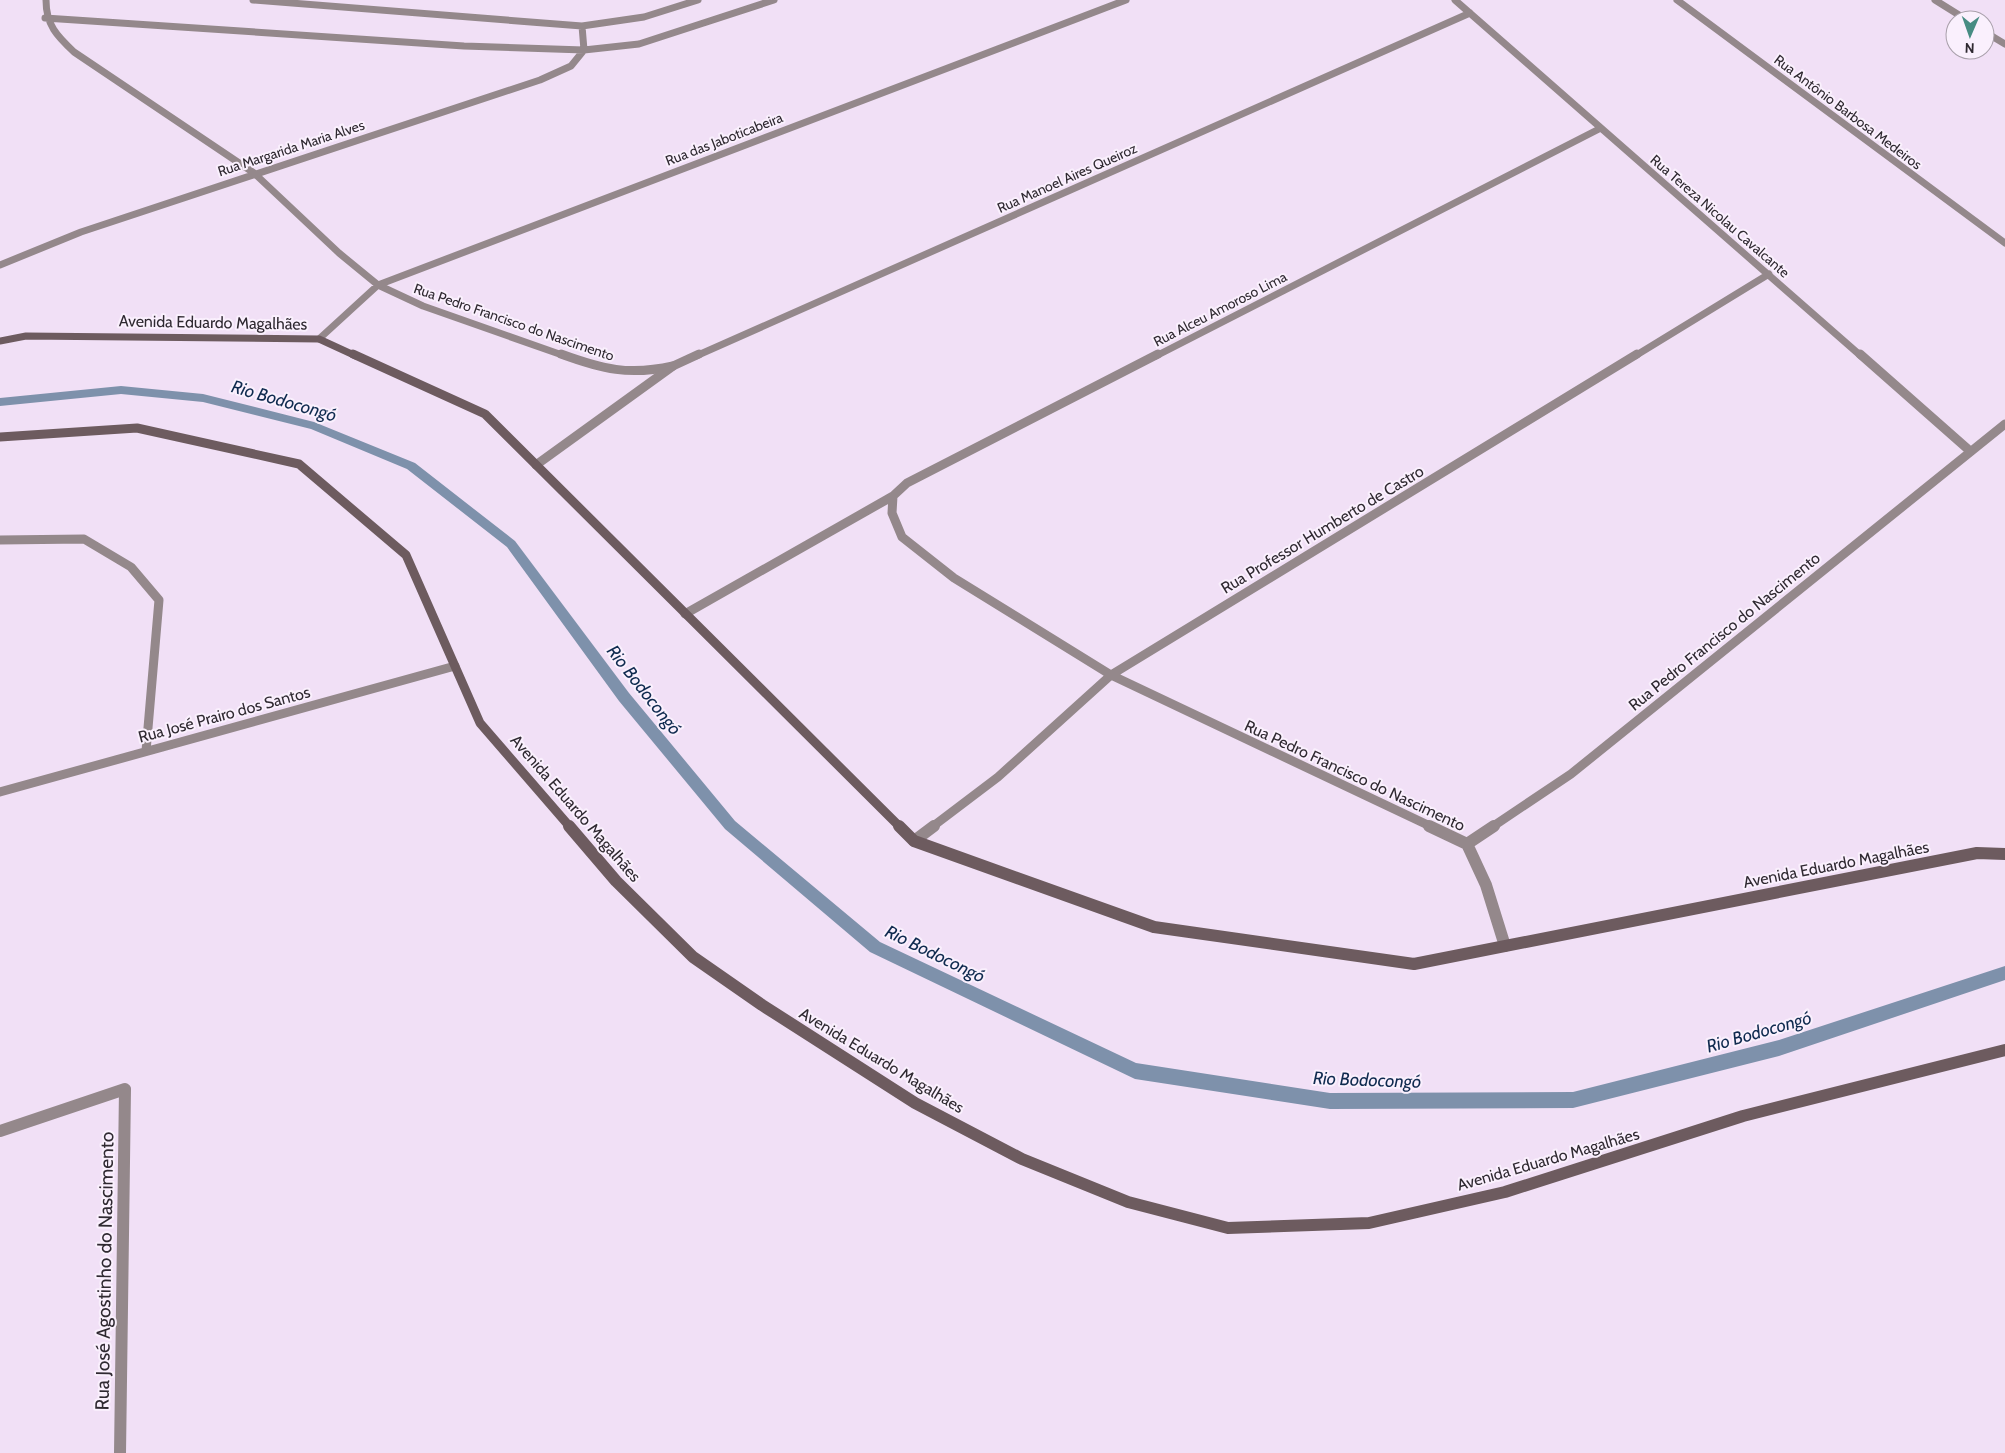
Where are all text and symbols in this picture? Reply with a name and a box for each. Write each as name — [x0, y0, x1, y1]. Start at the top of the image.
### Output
north arrow — [1945, 10, 1995, 60]
text: N — [1964, 39, 1975, 57]
street label: Rua Antônio Barbosa Medeiros — [1771, 51, 1926, 174]
street label: Rua das Jaboticabeira — [663, 108, 785, 170]
street label: Rua Margarida Maria Alves — [215, 116, 367, 180]
street label: Rua Manoel Aires Queiroz — [994, 139, 1140, 217]
street label: Rua Tereza Nicolau Cavalcante — [1647, 151, 1793, 281]
street label: Rua Alceu Amoroso Lima — [1150, 267, 1290, 350]
street label: Rua Pedro Francisco do Nascimento — [411, 279, 617, 365]
street label: Avenida Eduardo Magalhães — [119, 311, 308, 334]
water label: Rio Bodocongó — [229, 376, 339, 426]
street label: Rua Professor Humberto de Castro — [1217, 461, 1427, 598]
street label: Rua Pedro Francisco do Nascimento — [1625, 548, 1824, 715]
water label: Rio Bodocongó — [602, 641, 686, 739]
street label: Rua José Prairo dos Santos — [136, 682, 312, 747]
street label: Rua Pedro Francisco do Nascimento — [1242, 716, 1468, 835]
street label: Avenida Eduardo Magalhães — [507, 731, 645, 886]
street label: Avenida Eduardo Magalhães — [1742, 837, 1931, 892]
water label: Rio Bodocongó — [882, 920, 988, 988]
street label: Avenida Eduardo Magalhães — [796, 1004, 968, 1117]
water label: Rio Bodocongó — [1704, 1007, 1814, 1057]
water label: Rio Bodocongó — [1313, 1067, 1421, 1093]
street label: Avenida Eduardo Magalhães — [1455, 1124, 1642, 1195]
street label: Rua José Agostinho do Nascimento — [91, 1132, 118, 1411]

